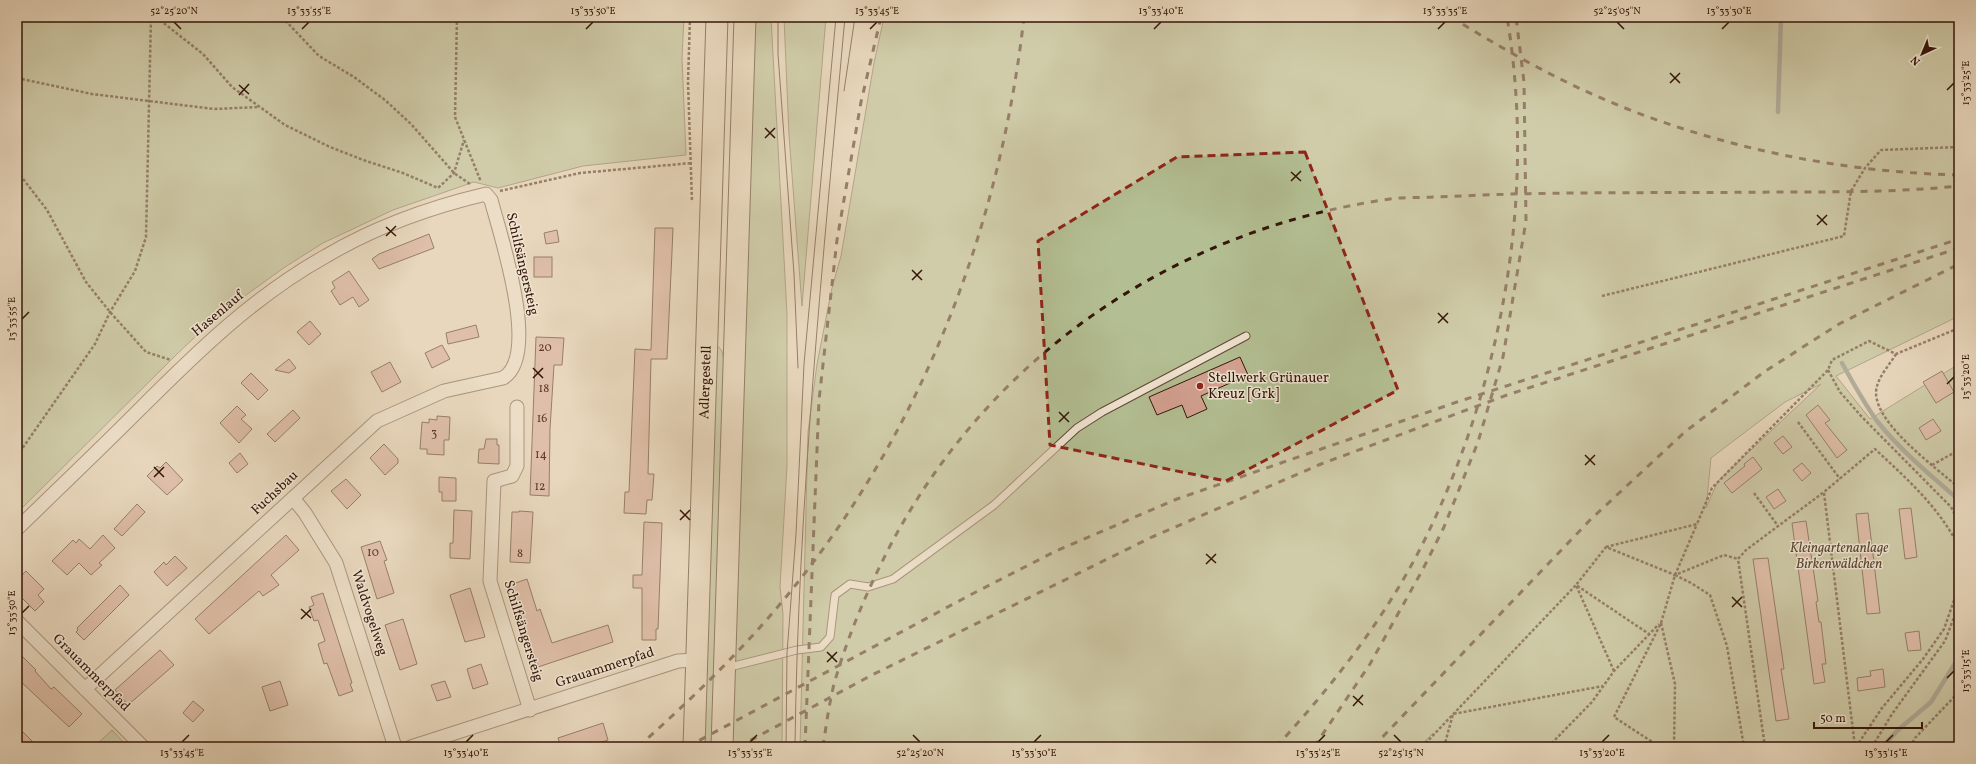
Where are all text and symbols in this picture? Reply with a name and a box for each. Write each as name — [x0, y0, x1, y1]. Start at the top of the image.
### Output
text: 52°25'20"N — [150, 4, 198, 18]
text: 13°33'55"E — [287, 4, 331, 18]
text: 13°33'50"E — [571, 4, 615, 18]
text: 13°33'45"E — [855, 4, 899, 18]
text: 13°33'40"E — [1138, 4, 1184, 18]
text: 13°33'35"E — [1423, 4, 1467, 18]
text: 52°25'05"N — [1593, 4, 1641, 18]
text: 13°33'30"E — [1706, 4, 1752, 18]
north arrow — [1902, 34, 1942, 74]
text: N — [1908, 52, 1924, 68]
text: 13°33'25"E — [1959, 61, 1973, 105]
street label: Schilfsängersteig — [501, 211, 543, 317]
street label: Hasenlauf — [188, 286, 249, 341]
text: 13°33'55"E — [5, 297, 19, 341]
house number: 20 — [538, 340, 552, 356]
street label: Adlergestell — [695, 345, 716, 419]
text: 13°33'20"E — [1959, 354, 1973, 400]
place label: Stellwerk Grünauer Kreuz [Grk] — [1208, 369, 1329, 404]
house number: 18 — [539, 381, 549, 397]
marker: Stellwerk Grünauer Kreuz [Grk] — [1195, 381, 1205, 391]
house number: 16 — [537, 411, 547, 427]
house number: 3 — [431, 426, 437, 442]
house number: 14 — [535, 447, 547, 463]
street label: Fuchsbau — [247, 466, 303, 520]
house number: 12 — [534, 479, 546, 495]
park label: Kleingartenanlage Birkenwäldchen — [1790, 539, 1888, 574]
house number: 10 — [367, 545, 379, 561]
house number: 8 — [517, 546, 523, 562]
street label: Waldvogelweg — [346, 568, 392, 658]
street label: Schilfsängersteig — [499, 578, 547, 684]
text: 13°33'50"E — [5, 591, 19, 635]
street label: Grauammerpfad — [48, 630, 134, 716]
street label: Grauammerpfad — [553, 643, 657, 693]
text: 13°33'15"E — [1959, 649, 1973, 693]
scale bar — [1814, 704, 1922, 730]
text: 50 m — [1820, 711, 1846, 727]
text: 13°33'45"E — [160, 746, 204, 760]
text: 13°33'40"E — [443, 746, 489, 760]
text: 13°33'35"E — [728, 746, 772, 760]
text: 52°25'20"N — [896, 746, 944, 760]
text: 13°33'30"E — [1011, 746, 1057, 760]
text: 13°33'25"E — [1296, 746, 1340, 760]
text: 52°25'15"N — [1378, 746, 1424, 760]
text: 13°33'20"E — [1579, 746, 1625, 760]
text: 13°33'15"E — [1864, 746, 1908, 760]

